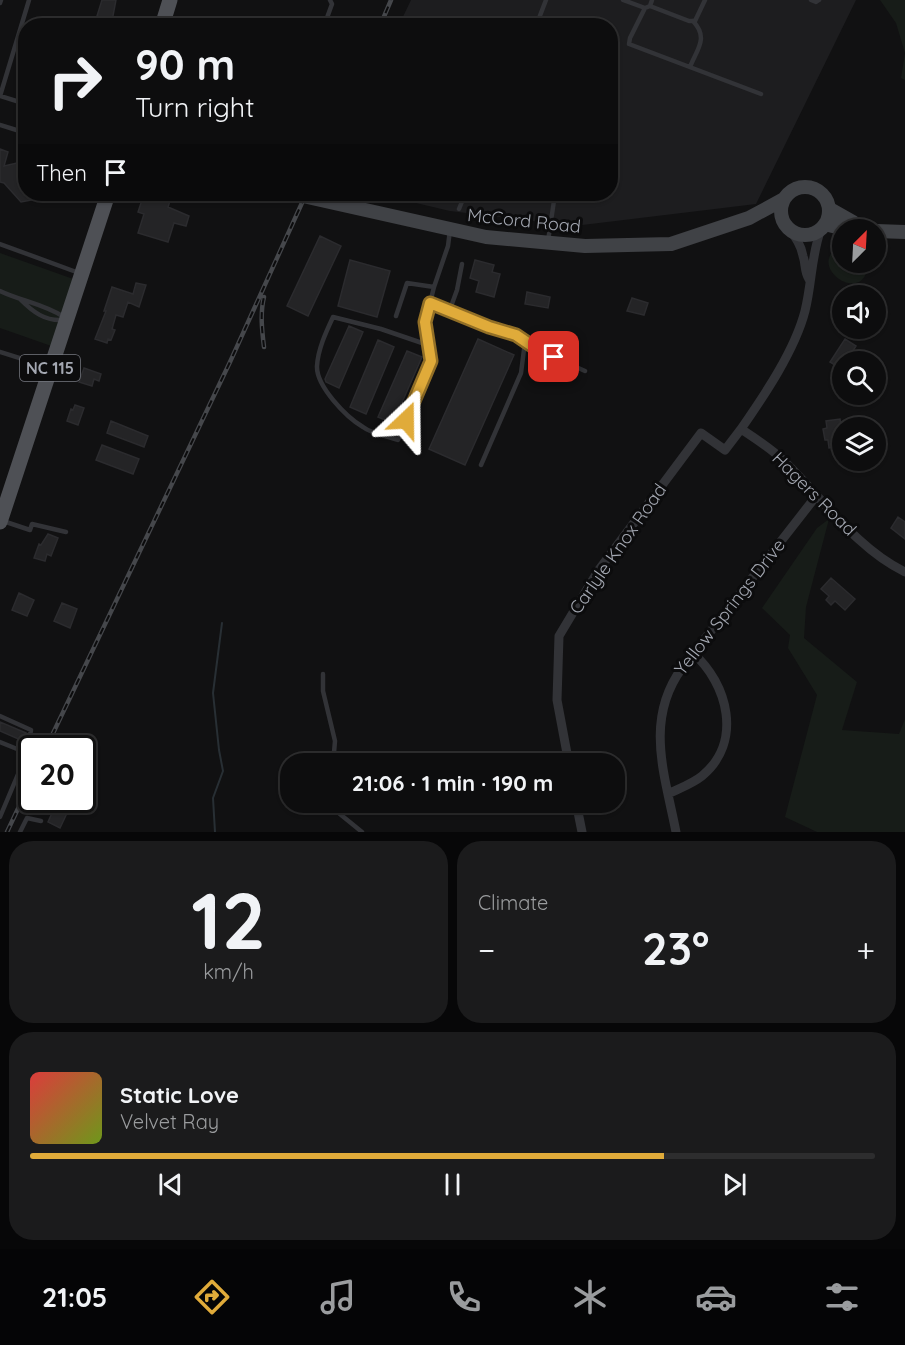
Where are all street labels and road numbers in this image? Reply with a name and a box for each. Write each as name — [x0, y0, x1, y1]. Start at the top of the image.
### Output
street label: McCord Road — [466, 203, 582, 238]
road number: NC 115 — [20, 355, 80, 381]
street label: Hagers Road — [767, 447, 861, 541]
street label: Carlyle Knox Road — [564, 479, 671, 618]
street label: Yellow Springs Drive — [669, 534, 790, 680]

